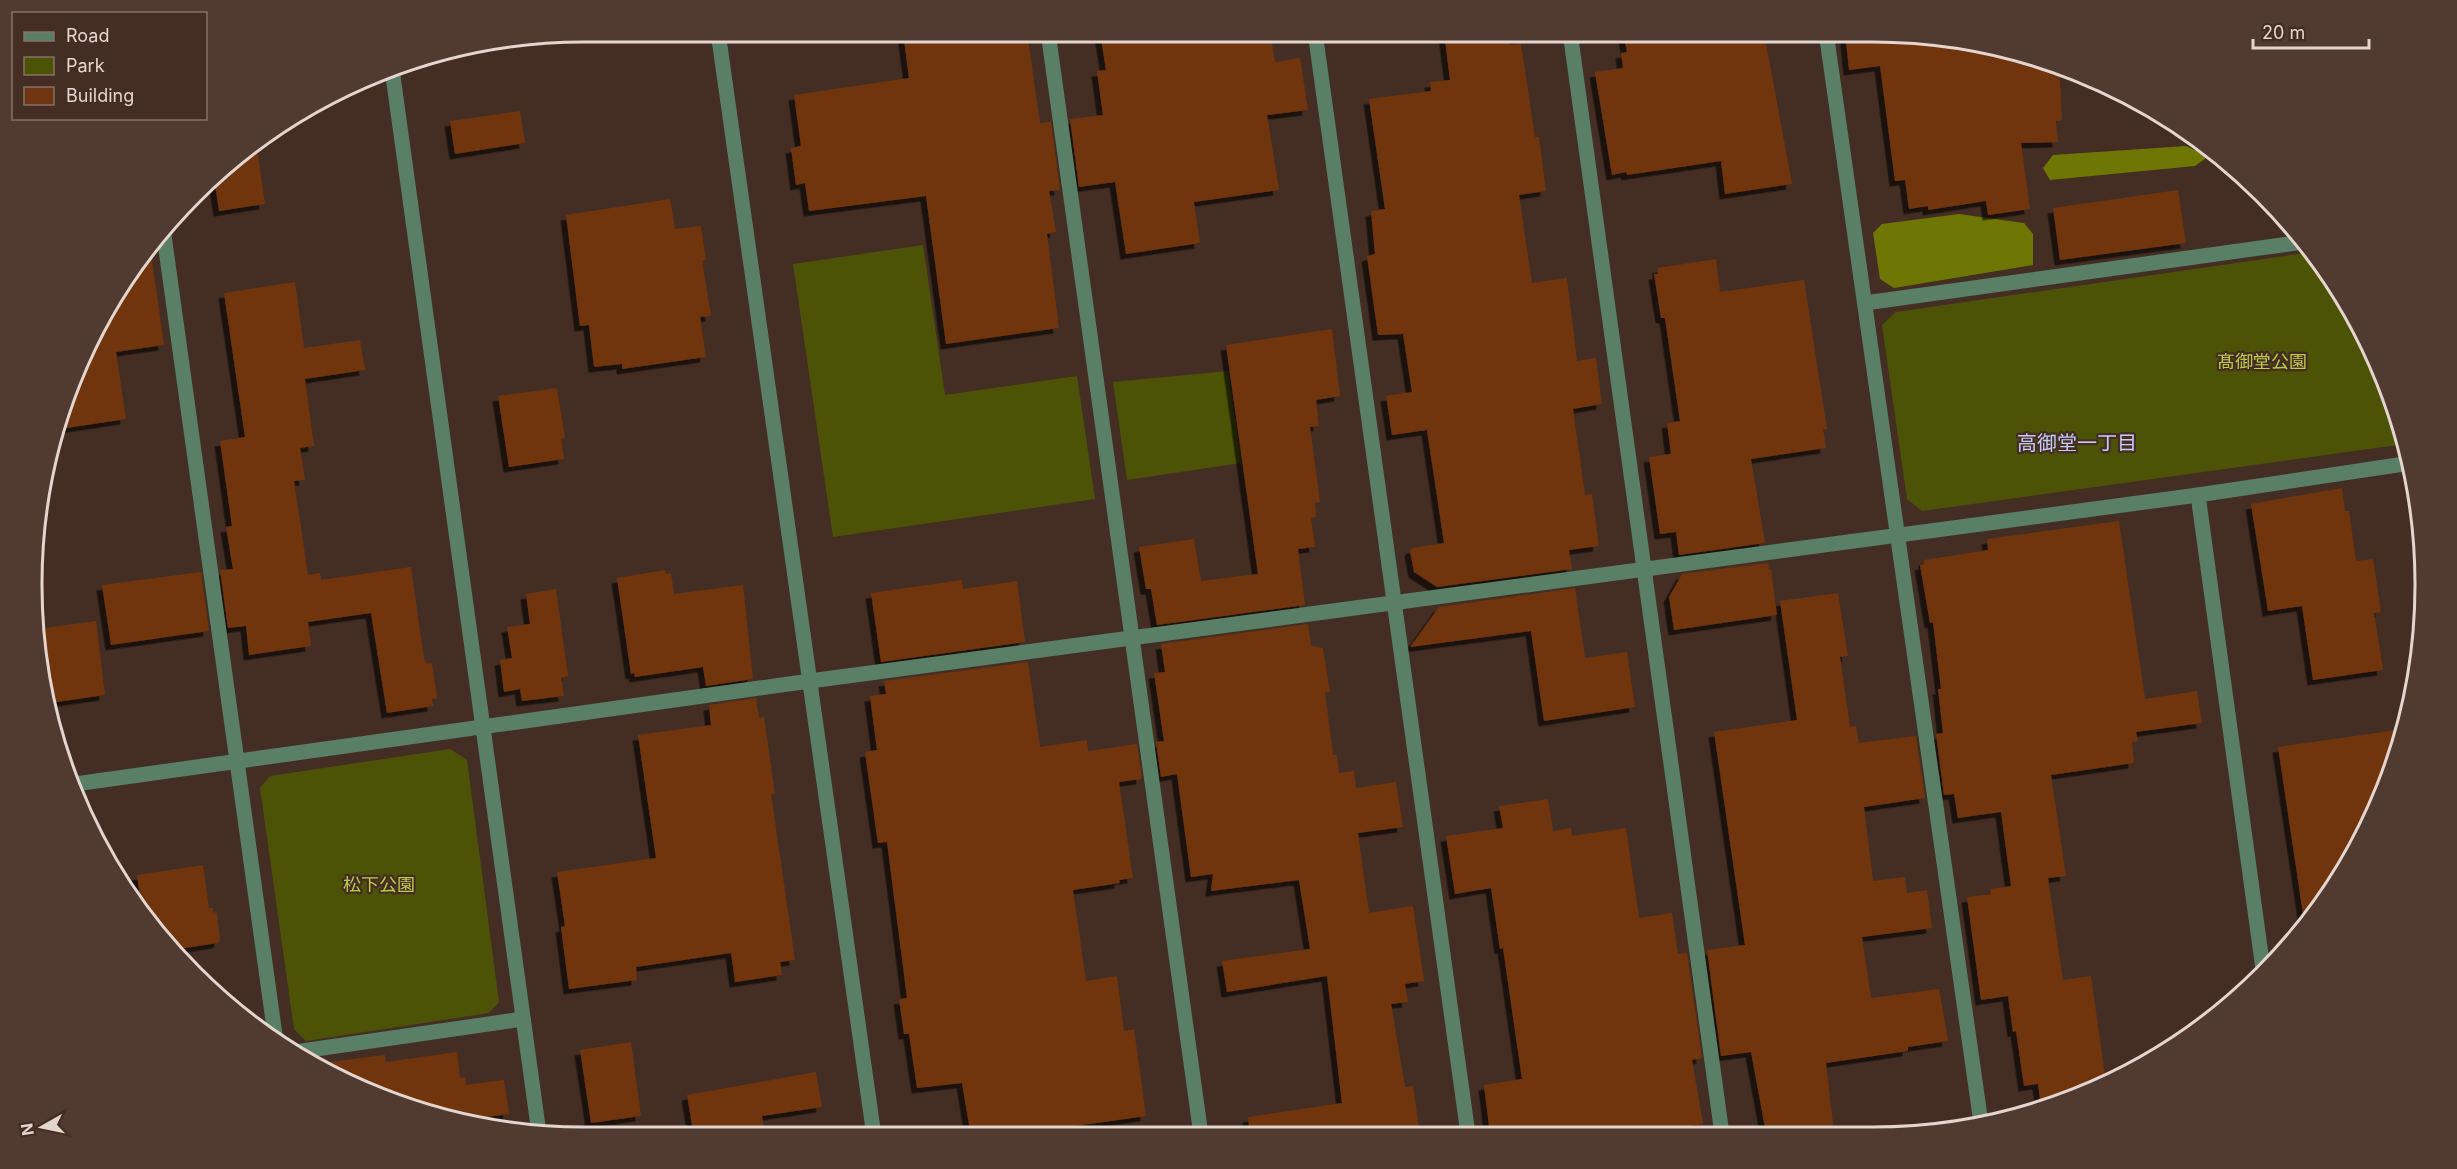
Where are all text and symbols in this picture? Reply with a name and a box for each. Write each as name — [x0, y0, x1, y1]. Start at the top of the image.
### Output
legend — [12, 12, 207, 120]
scale bar — [2253, 12, 2368, 50]
text: 20 m — [2262, 22, 2305, 43]
text: Road — [66, 25, 109, 46]
text: Park — [66, 55, 105, 76]
text: Building — [66, 85, 134, 106]
park label: 髙御堂公園 — [2217, 351, 2307, 372]
district label: 高御堂一丁目 — [2017, 431, 2137, 455]
park label: 松下公園 — [343, 874, 415, 895]
north arrow — [12, 1097, 72, 1157]
text: N — [16, 1122, 38, 1137]

